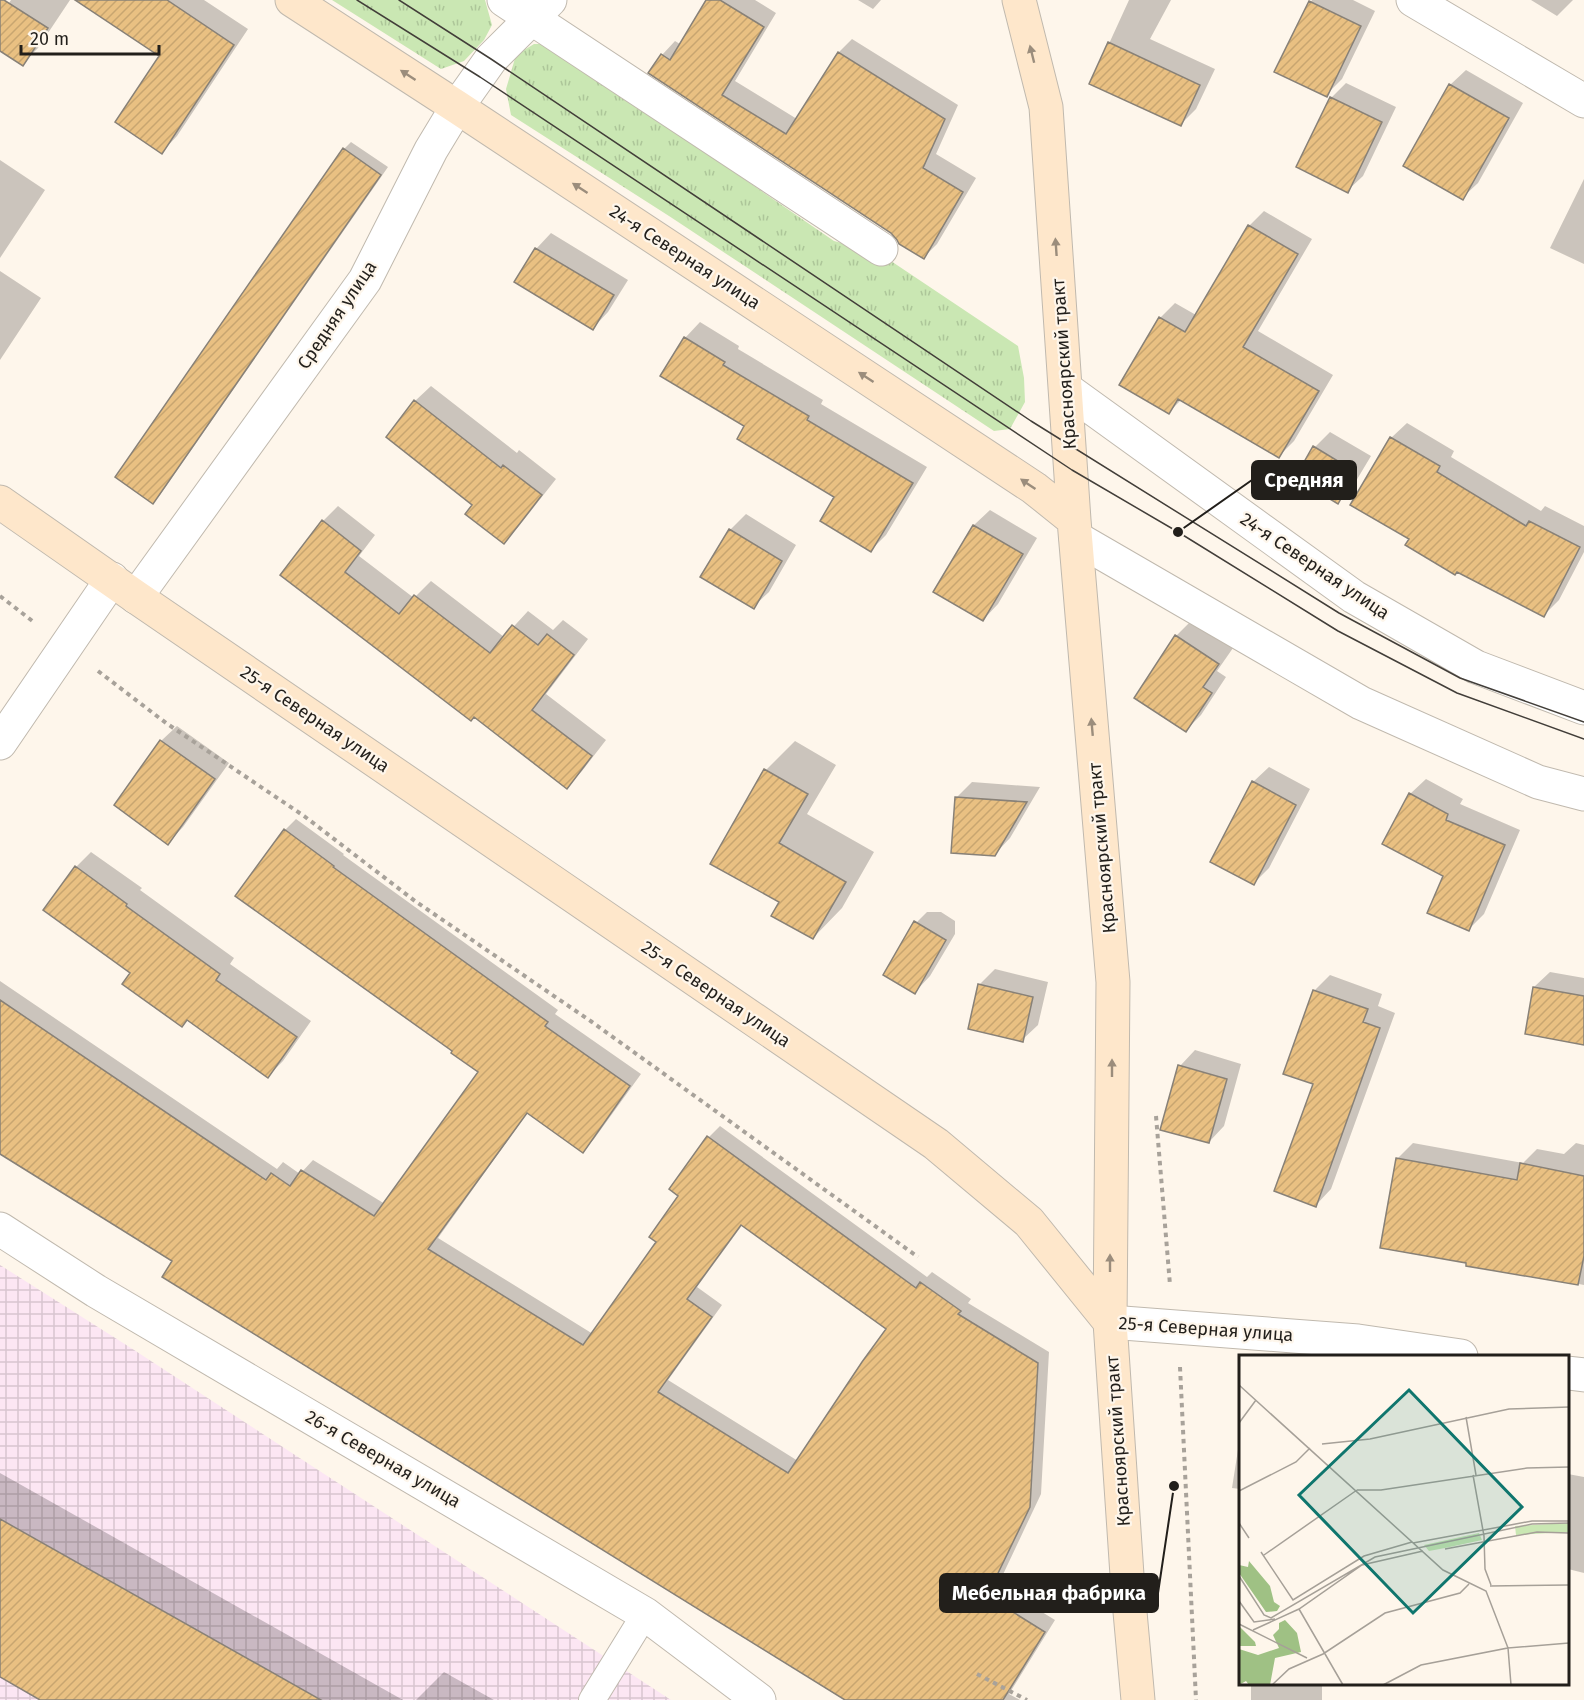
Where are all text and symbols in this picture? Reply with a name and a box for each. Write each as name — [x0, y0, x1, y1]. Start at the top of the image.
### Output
scale bar — [21, 18, 159, 56]
text: 20 m — [30, 28, 69, 50]
one-way arrow — [1027, 44, 1037, 63]
one-way arrow — [400, 69, 416, 81]
one-way arrow — [573, 182, 589, 194]
street label: 24-я Северная улица — [606, 200, 764, 314]
one-way arrow — [1051, 237, 1060, 256]
street label: Средняя улица — [293, 257, 381, 373]
street label: Красноярский тракт — [1047, 277, 1081, 450]
one-way arrow — [858, 371, 874, 382]
callout: Средняя — [1252, 461, 1356, 499]
text: Средняя — [1264, 468, 1344, 492]
one-way arrow — [1021, 478, 1037, 490]
street label: 24-я Северная улица — [1236, 508, 1394, 624]
street label: 25-я Северная улица — [236, 661, 394, 777]
one-way arrow — [1087, 718, 1097, 737]
street label: Красноярский тракт — [1083, 761, 1120, 934]
street label: 25-я Северная улица — [637, 936, 795, 1052]
one-way arrow — [1107, 1059, 1117, 1078]
one-way arrow — [1105, 1254, 1115, 1273]
street label: 25-я Северная улица — [1118, 1312, 1294, 1346]
street label: Красноярский тракт — [1101, 1354, 1135, 1527]
inset map — [1239, 1355, 1569, 1685]
street label: 26-я Северная улица — [301, 1406, 465, 1512]
callout: Мебельная фабрика — [940, 1574, 1158, 1612]
text: Мебельная фабрика — [952, 1581, 1146, 1605]

